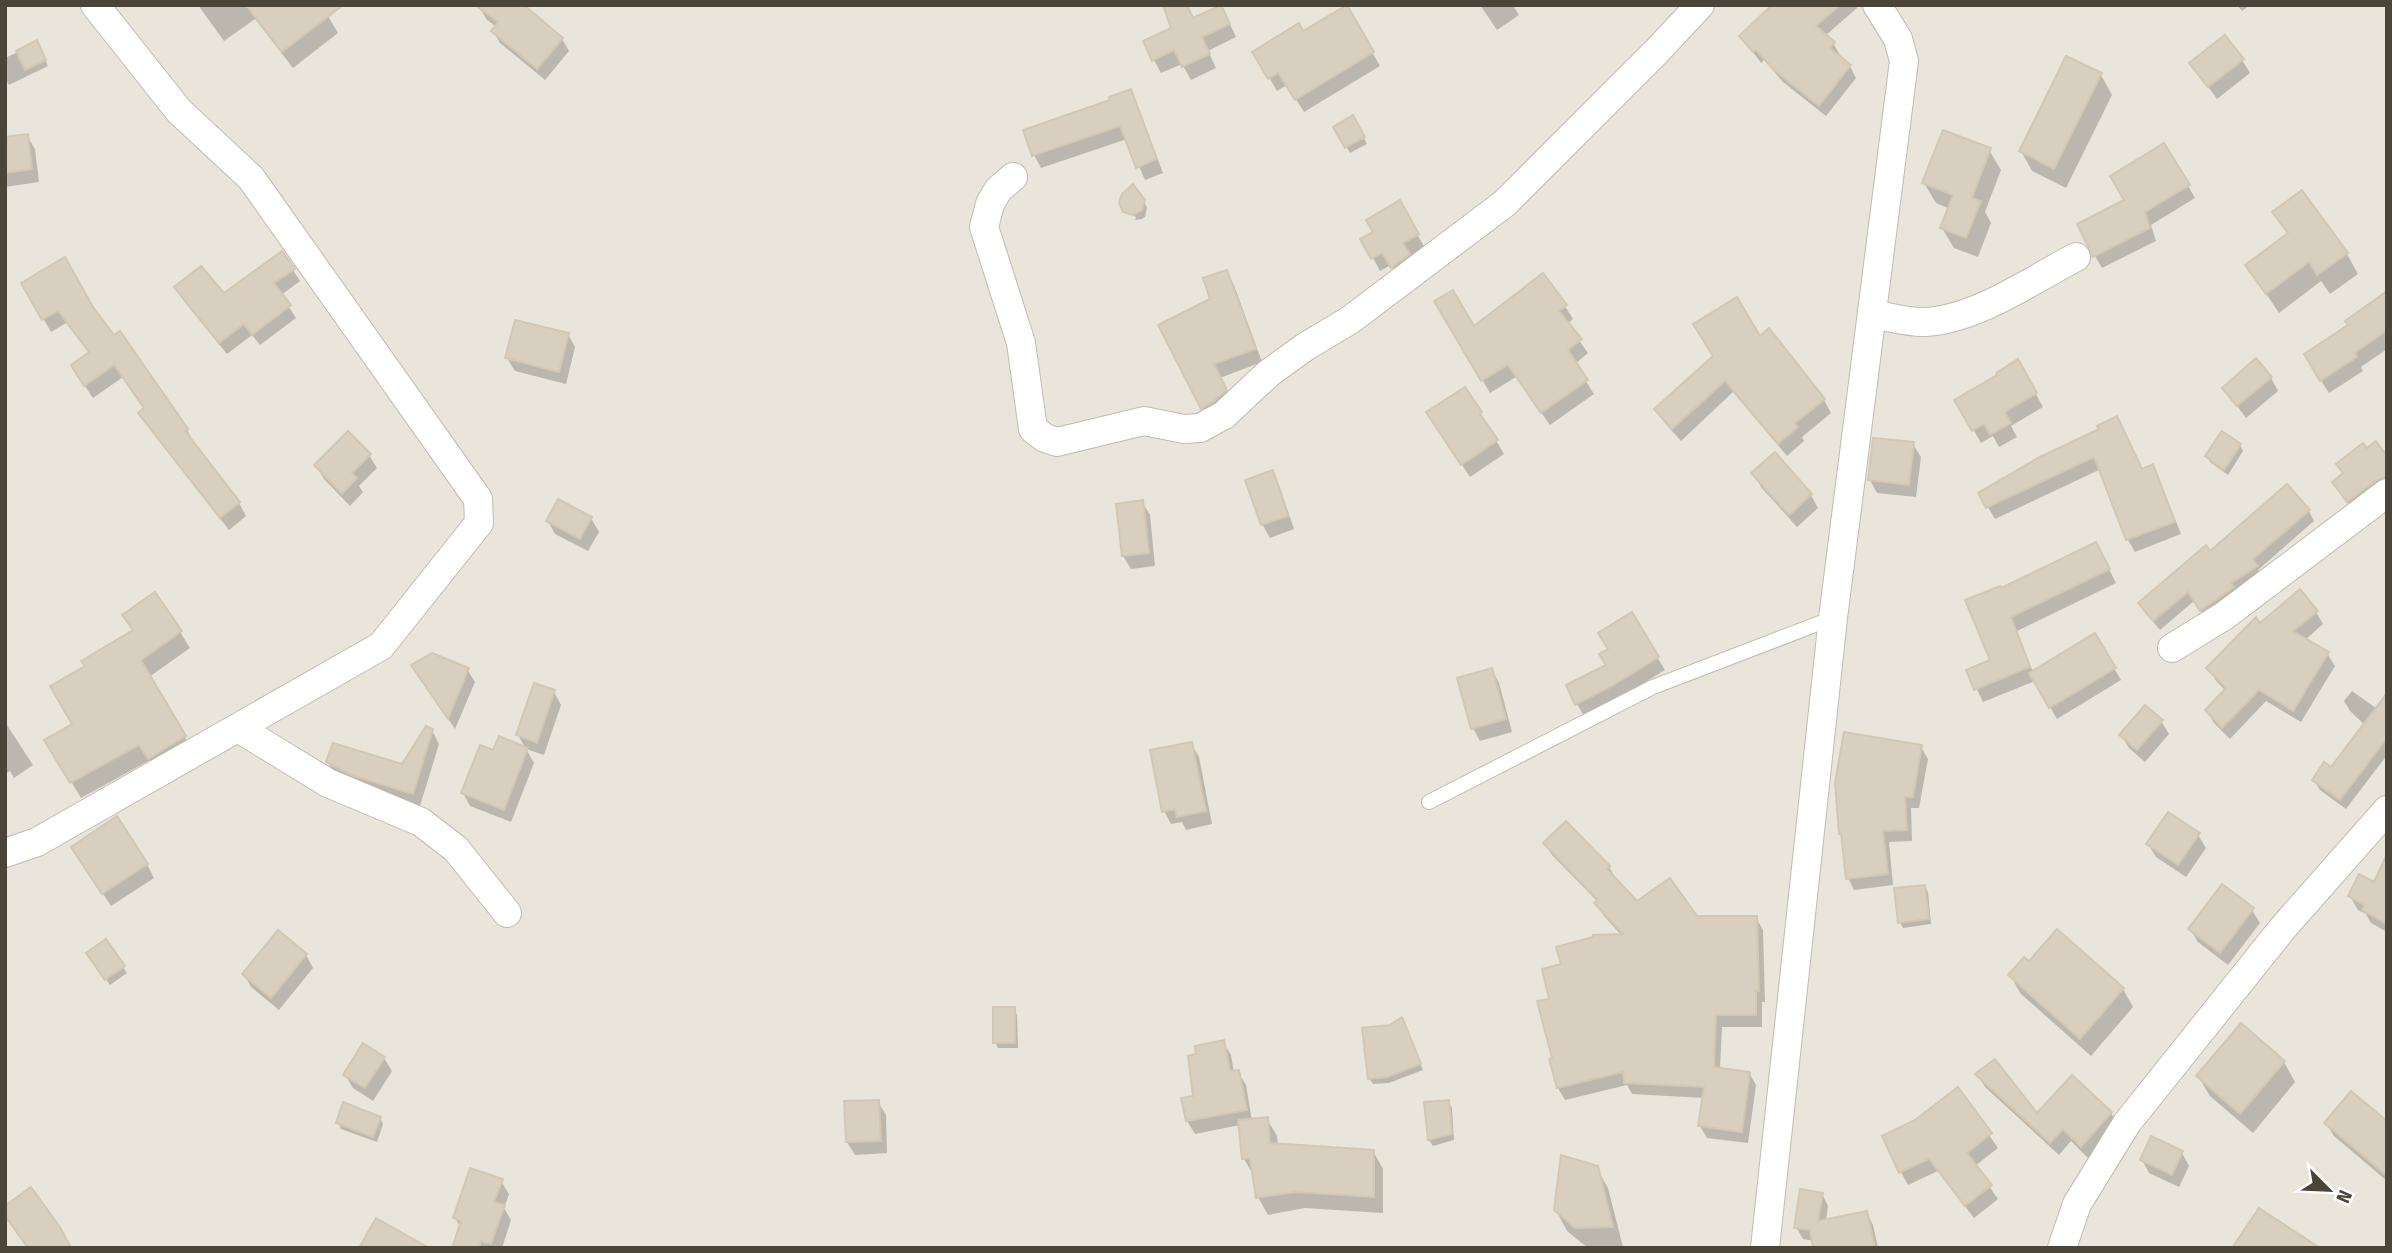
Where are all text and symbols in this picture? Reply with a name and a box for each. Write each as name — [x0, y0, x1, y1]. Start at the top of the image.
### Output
north arrow — [2294, 1155, 2364, 1225]
text: N — [2331, 1187, 2357, 1207]

